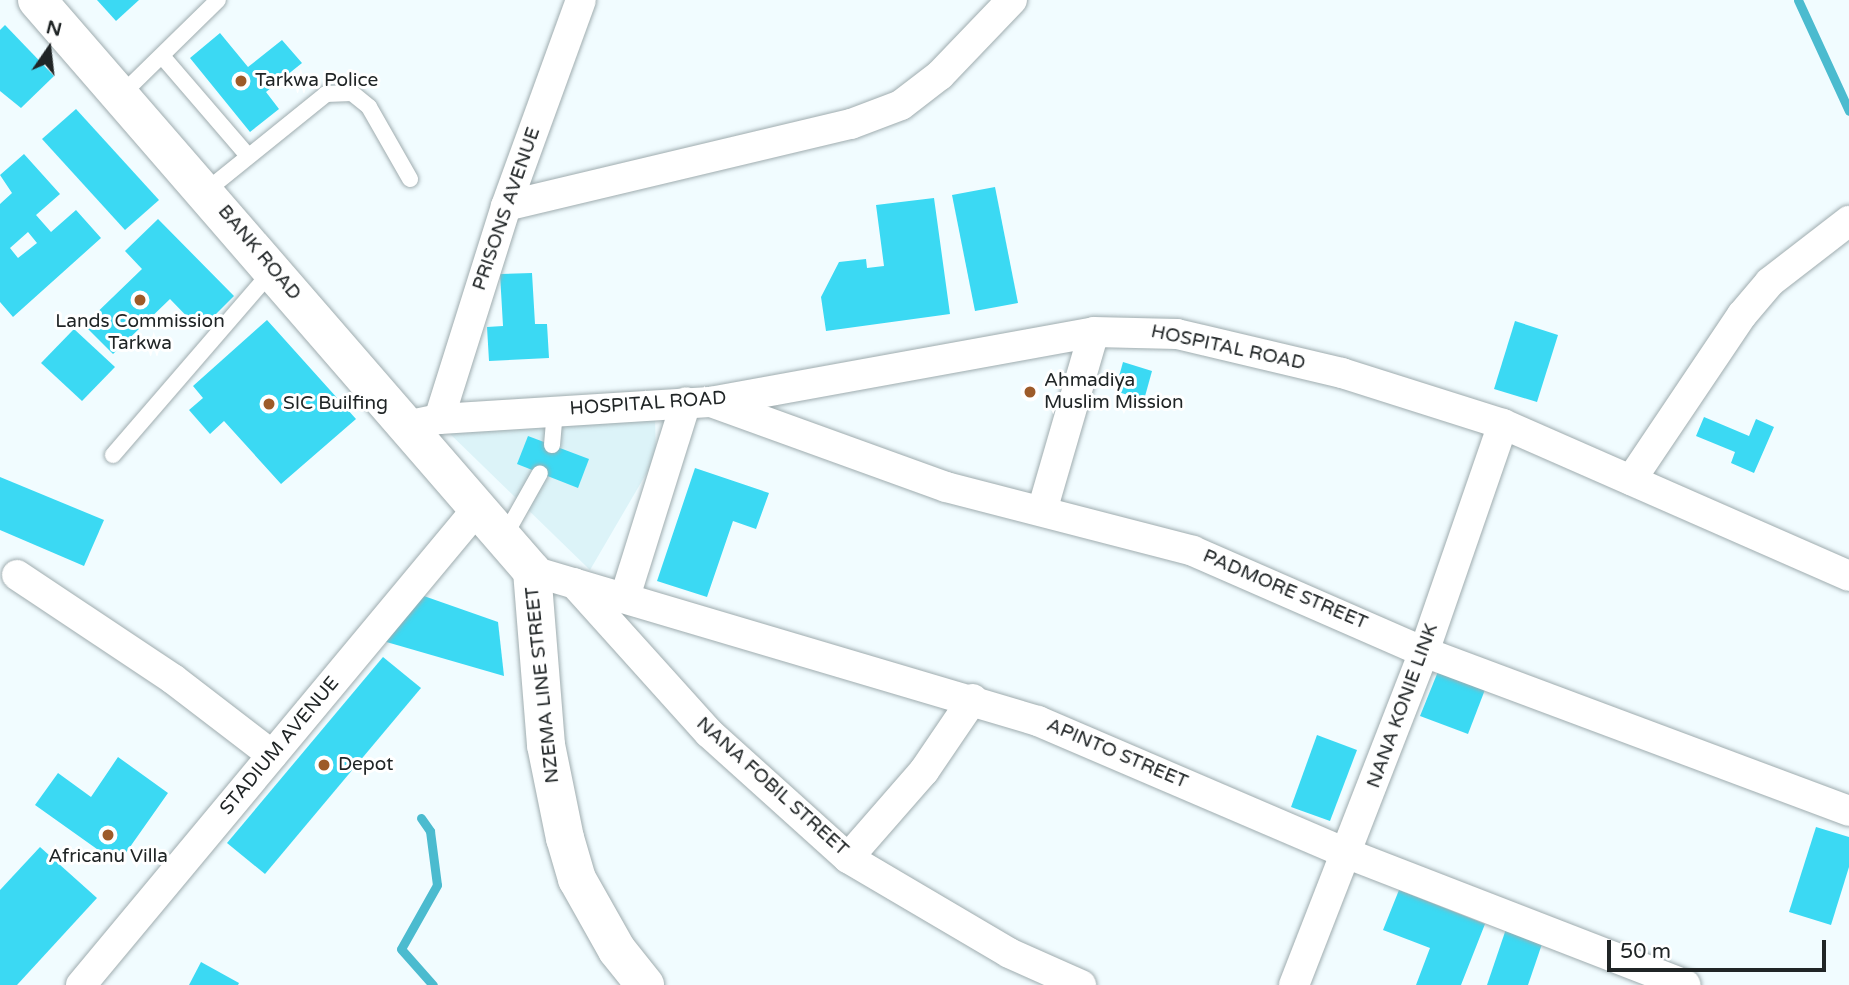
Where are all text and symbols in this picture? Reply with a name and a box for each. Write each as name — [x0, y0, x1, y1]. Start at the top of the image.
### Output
north arrow — [14, 14, 84, 84]
text: N — [44, 16, 64, 41]
place label: Tarkwa Police — [255, 70, 378, 92]
marker: Tarkwa Police — [233, 73, 249, 89]
street label: PRISONS AVENUE — [468, 124, 546, 294]
street label: BANK ROAD — [213, 201, 305, 305]
marker: Lands Commission Tarkwa — [132, 292, 148, 308]
place label: Lands Commission Tarkwa — [55, 311, 225, 355]
street label: HOSPITAL ROAD — [1149, 321, 1307, 375]
place label: Ahmadiya Muslim Mission — [1044, 370, 1184, 414]
marker: Ahmadiya Muslim Mission — [1022, 384, 1038, 400]
street label: HOSPITAL ROAD — [569, 387, 727, 421]
place label: SIC Builfing — [283, 393, 388, 415]
marker: SIC Builfing — [261, 396, 277, 412]
street label: PADMORE STREET — [1199, 545, 1371, 635]
street label: NZEMA LINE STREET — [521, 586, 565, 784]
street label: NANA KONIE LINK — [1363, 621, 1443, 791]
street label: STADIUM AVENUE — [216, 672, 344, 820]
street label: NANA FOBIL STREET — [691, 713, 853, 861]
street label: APINTO STREET — [1043, 714, 1191, 794]
place label: Depot — [338, 754, 393, 776]
marker: Depot — [316, 757, 332, 773]
marker: Africanu Villa — [100, 827, 116, 843]
place label: Africanu Villa — [48, 846, 168, 868]
scale bar — [1611, 926, 1830, 970]
text: 50 m — [1620, 939, 1671, 964]

